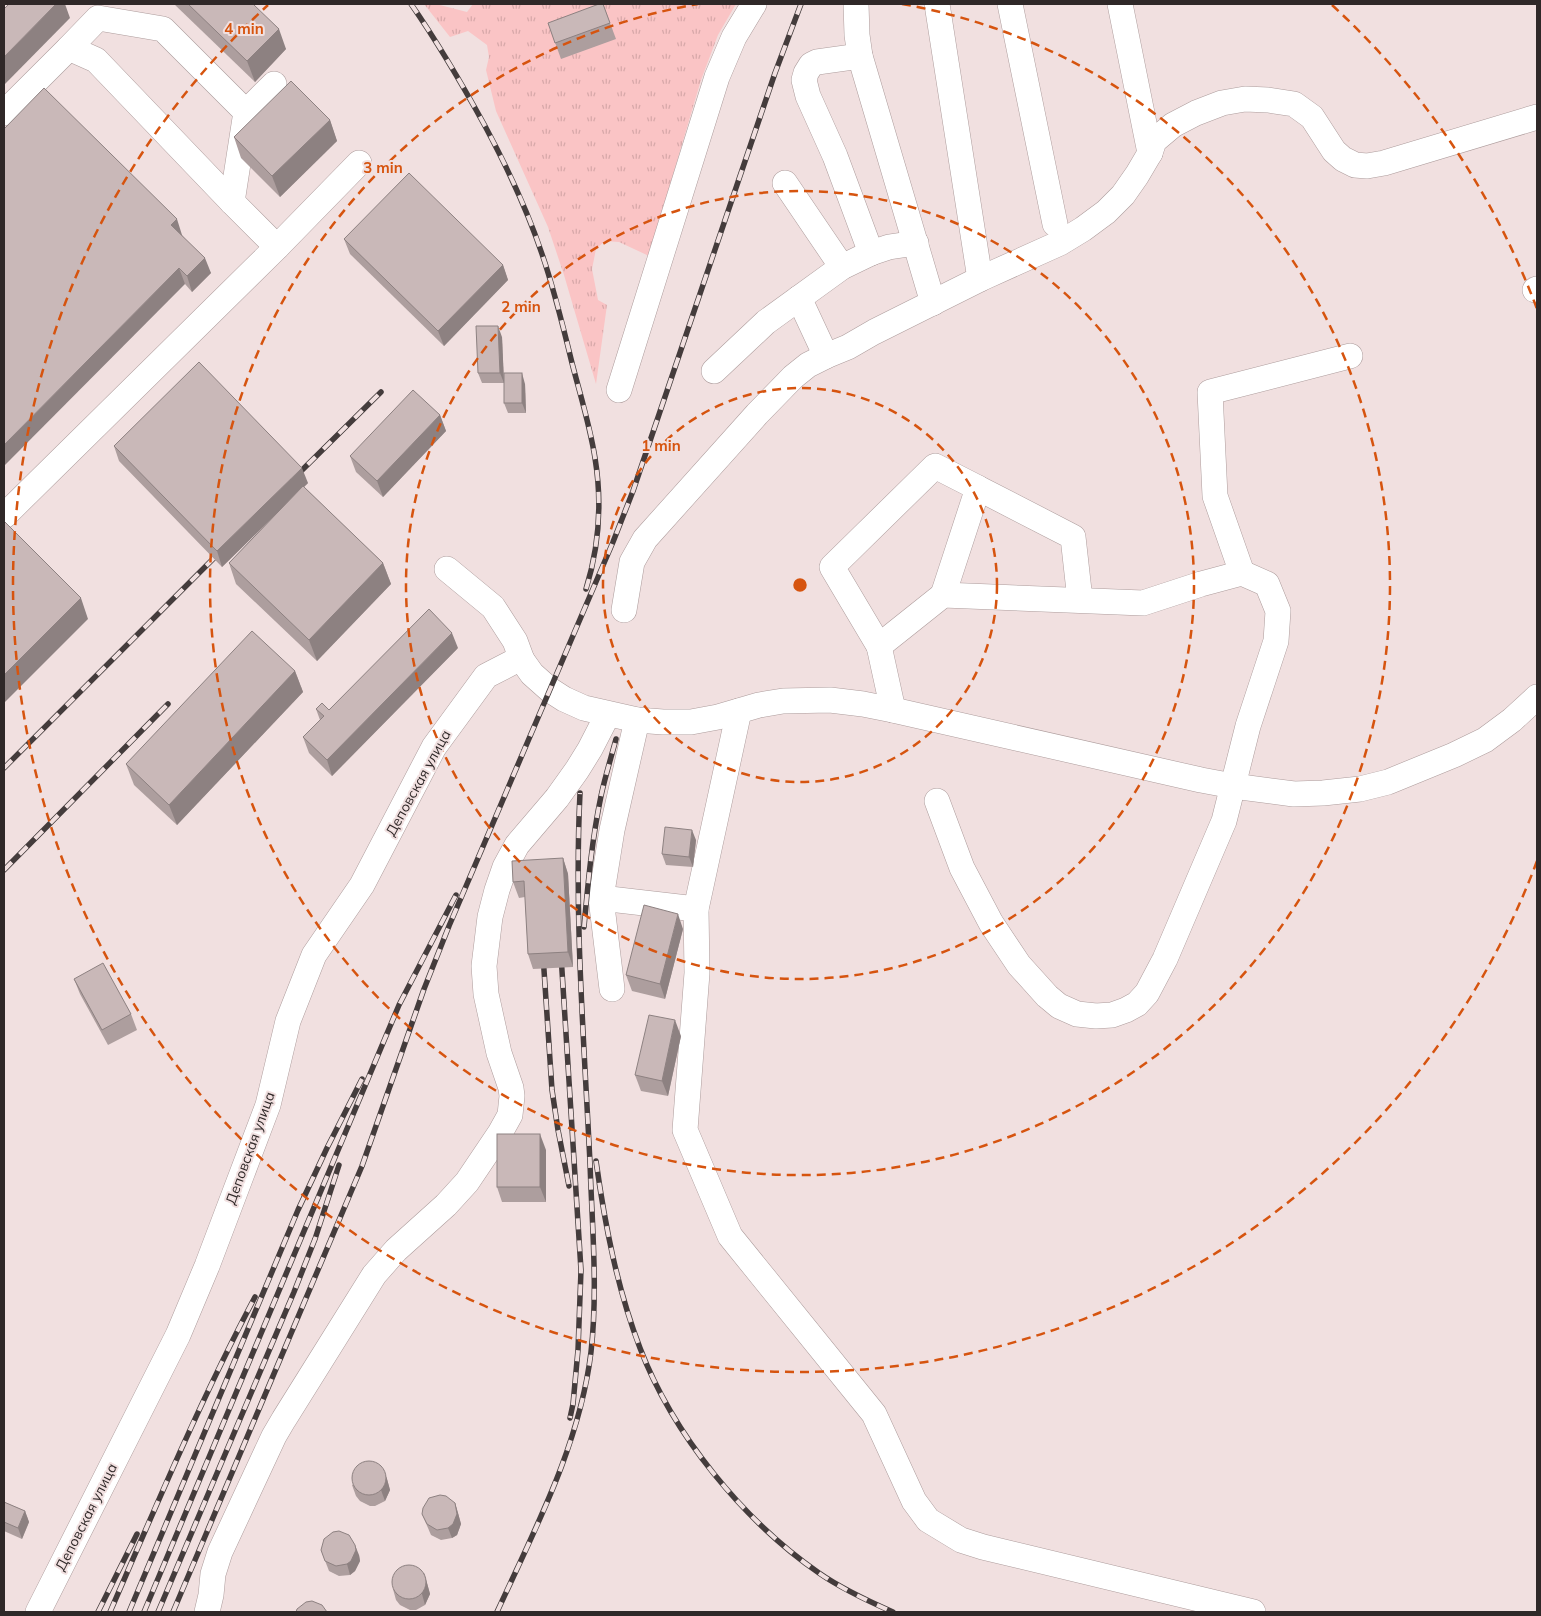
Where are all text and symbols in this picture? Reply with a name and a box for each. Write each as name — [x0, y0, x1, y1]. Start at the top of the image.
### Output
text: 4 min — [224, 19, 264, 38]
text: 3 min — [363, 158, 403, 177]
text: 2 min — [501, 297, 541, 316]
text: 1 min — [641, 436, 681, 455]
centre of rings — [791, 576, 809, 594]
street label: Деповская улица — [381, 727, 455, 839]
street label: Деповская улица — [221, 1089, 279, 1207]
street label: Деповская улица — [51, 1460, 121, 1574]

